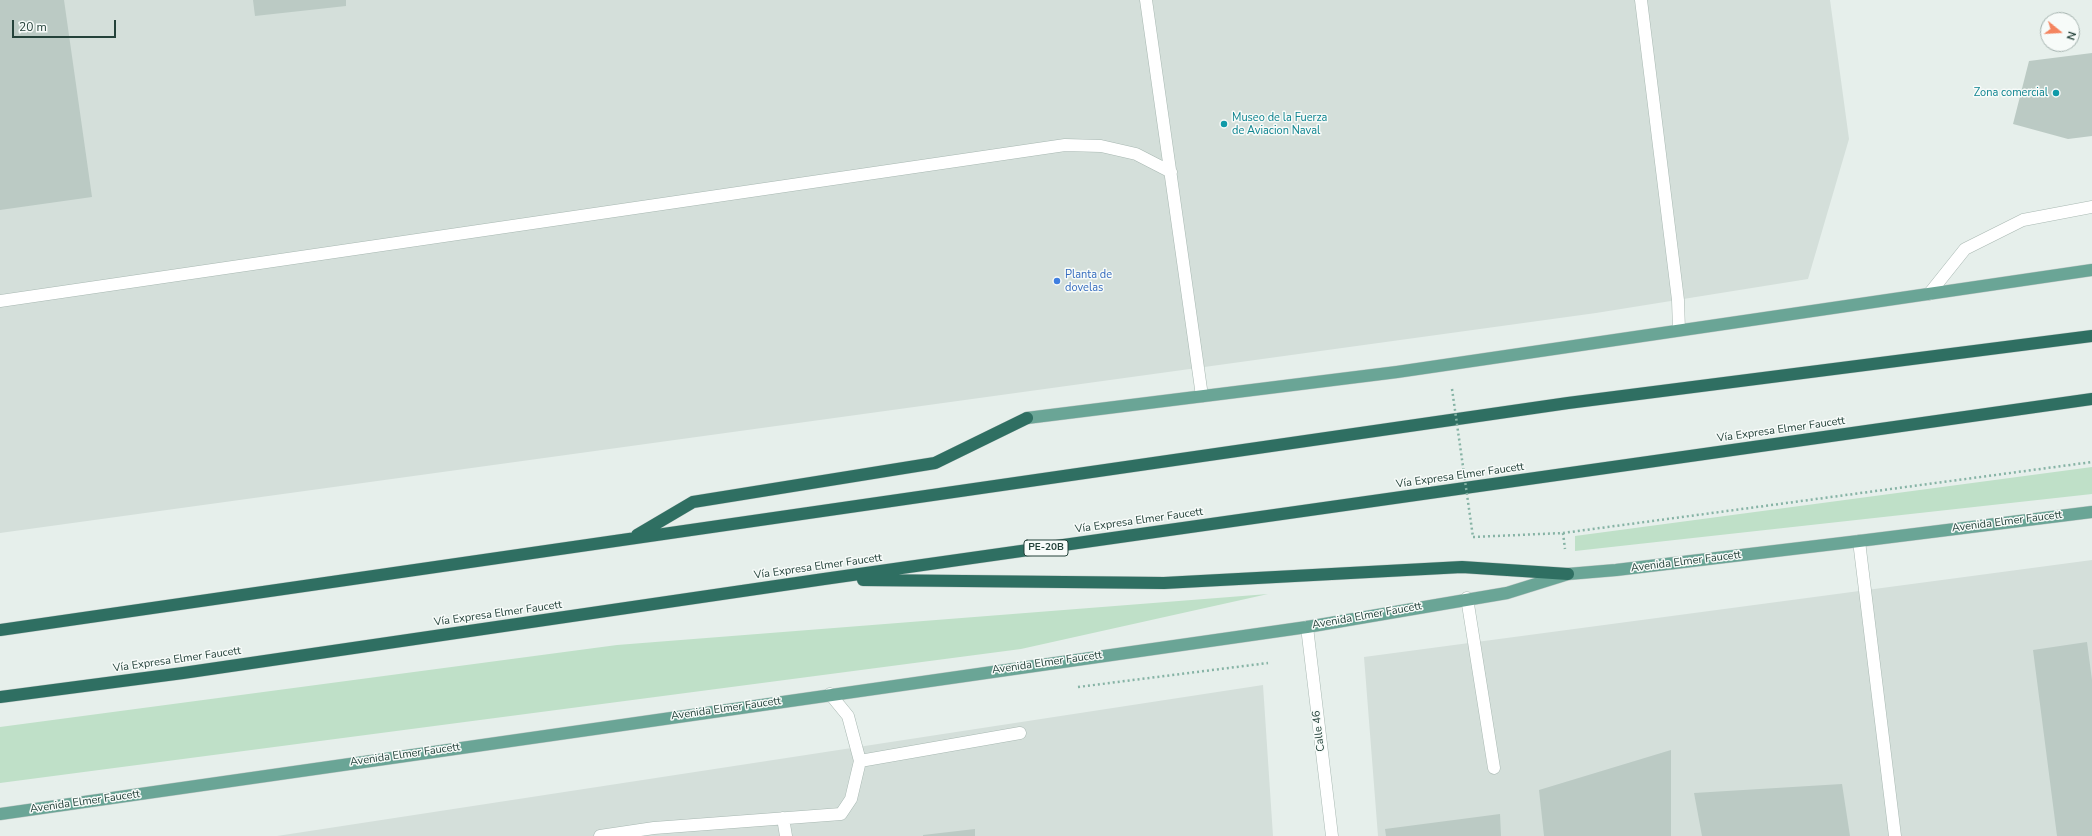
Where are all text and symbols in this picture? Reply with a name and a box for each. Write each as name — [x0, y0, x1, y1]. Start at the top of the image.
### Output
scale bar — [14, 12, 118, 38]
north arrow — [2040, 12, 2080, 52]
text: 20 m — [19, 19, 47, 35]
text: N — [2063, 29, 2079, 42]
place label: Zona comercial — [1974, 86, 2048, 100]
marker: Zona comercial — [2051, 88, 2061, 98]
place label: Museo de la Fuerza de Aviacion Naval — [1232, 111, 1327, 137]
marker: Museo de la Fuerza de Aviacion Naval — [1219, 119, 1229, 129]
place label: Planta de dovelas — [1065, 268, 1112, 294]
marker: Planta de dovelas — [1052, 276, 1062, 286]
street label: Vía Expresa Elmer Faucett — [1716, 414, 1846, 446]
street label: Vía Expresa Elmer Faucett — [1395, 460, 1525, 492]
street label: Vía Expresa Elmer Faucett — [1074, 505, 1204, 537]
street label: Avenida Elmer Faucett — [1951, 509, 2063, 535]
road number: PE-20B — [1024, 540, 1068, 556]
street label: Avenida Elmer Faucett — [1630, 549, 1742, 575]
street label: Vía Expresa Elmer Faucett — [753, 551, 883, 583]
street label: Vía Expresa Elmer Faucett — [433, 598, 563, 630]
street label: Avenida Elmer Faucett — [1311, 600, 1423, 632]
street label: Vía Expresa Elmer Faucett — [112, 644, 242, 676]
street label: Avenida Elmer Faucett — [991, 649, 1103, 677]
street label: Avenida Elmer Faucett — [670, 695, 782, 723]
street label: Calle 46 — [1310, 710, 1328, 752]
street label: Avenida Elmer Faucett — [349, 741, 461, 769]
street label: Avenida Elmer Faucett — [29, 788, 141, 816]

